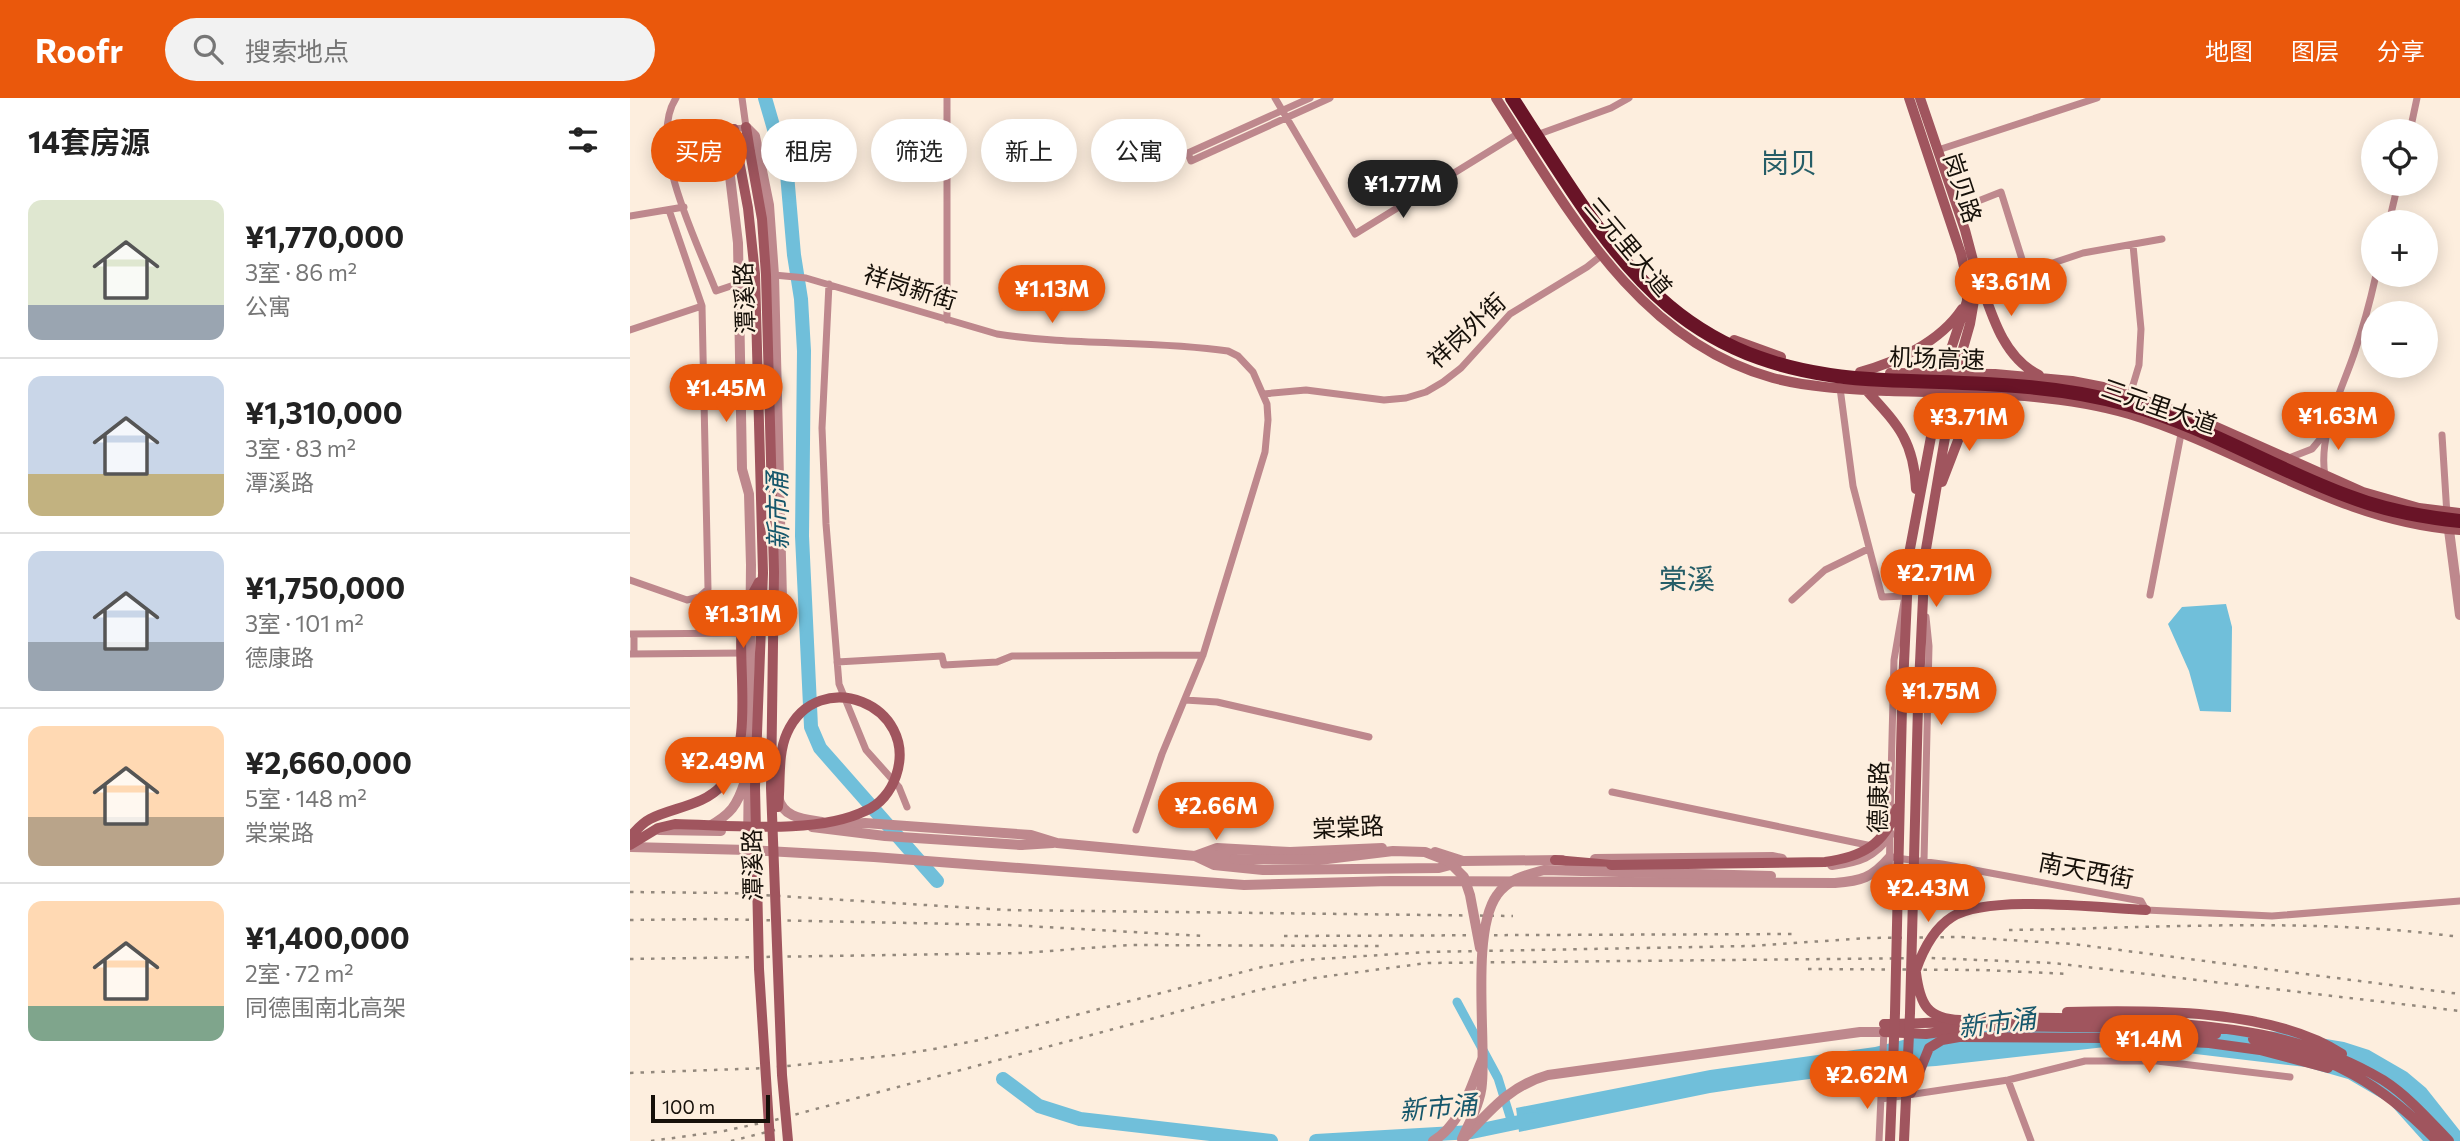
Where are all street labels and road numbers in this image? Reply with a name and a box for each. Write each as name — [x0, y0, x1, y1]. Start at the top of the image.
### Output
street label: 岗贝路 — [1939, 149, 1988, 226]
street label: 三元里大道 — [1579, 191, 1679, 301]
street label: 祥岗新街 — [860, 259, 961, 314]
street label: 潭溪路 — [728, 262, 759, 335]
street label: 祥岗外街 — [1421, 287, 1511, 373]
street label: 机场高速 — [1889, 341, 1986, 374]
street label: 三元里大道 — [2098, 372, 2221, 439]
street label: 德康路 — [1862, 761, 1893, 833]
street label: 棠棠路 — [1311, 810, 1385, 843]
street label: 潭溪路 — [736, 829, 767, 901]
street label: 南天西街 — [2036, 846, 2136, 893]

